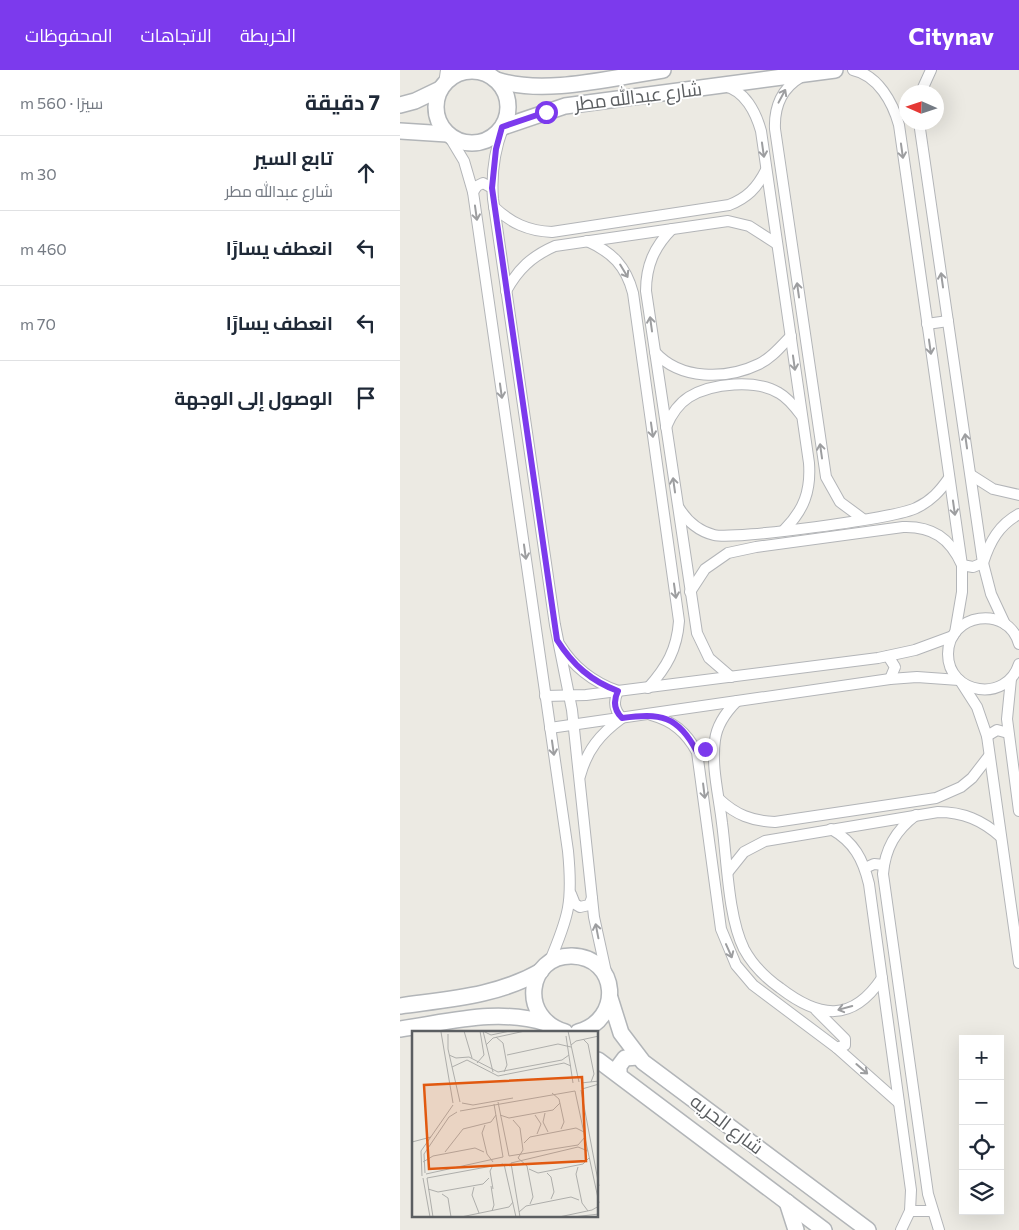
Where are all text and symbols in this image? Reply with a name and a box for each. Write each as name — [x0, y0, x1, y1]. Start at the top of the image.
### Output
text: Citynav — [908, 21, 994, 50]
text: المحفوظات — [25, 24, 113, 46]
text: الاتجاهات — [141, 24, 212, 46]
text: الخريطة — [240, 24, 296, 46]
street label: شارع عبدالله مطر — [572, 76, 703, 118]
north arrow — [899, 85, 944, 130]
text: 7 دقيقة — [305, 89, 380, 114]
one-way arrow — [778, 89, 787, 104]
text: سيرًا · 560 m — [20, 93, 103, 112]
route start — [535, 101, 558, 124]
one-way arrow — [759, 142, 769, 158]
one-way arrow — [898, 143, 908, 159]
text: تابع السير — [254, 146, 333, 169]
icon: ahead — [352, 159, 380, 187]
text: 30 m — [20, 164, 57, 183]
text: شارع عبدالله مطر — [225, 181, 333, 200]
one-way arrow — [471, 205, 481, 221]
icon: left — [352, 234, 380, 262]
text: انعطف يسارًا — [226, 236, 333, 259]
text: 460 m — [20, 239, 67, 258]
one-way arrow — [620, 263, 630, 277]
one-way arrow — [937, 272, 947, 288]
one-way arrow — [793, 283, 803, 299]
icon: left — [352, 309, 380, 337]
text: انعطف يسارًا — [226, 311, 333, 334]
text: 70 m — [20, 314, 56, 333]
one-way arrow — [646, 317, 656, 333]
one-way arrow — [926, 338, 936, 354]
one-way arrow — [790, 354, 800, 370]
one-way arrow — [497, 383, 507, 399]
icon: arrive — [352, 384, 380, 412]
text: الوصول إلى الوجهة — [174, 386, 333, 409]
one-way arrow — [647, 422, 657, 438]
one-way arrow — [960, 433, 970, 449]
one-way arrow — [816, 444, 826, 460]
one-way arrow — [669, 477, 679, 493]
one-way arrow — [949, 499, 959, 515]
one-way arrow — [520, 544, 530, 560]
one-way arrow — [670, 583, 680, 599]
route end — [694, 738, 717, 761]
one-way arrow — [548, 739, 558, 755]
one-way arrow — [699, 782, 709, 798]
one-way arrow — [591, 923, 601, 939]
one-way arrow — [724, 943, 734, 958]
one-way arrow — [838, 1004, 854, 1014]
inset map — [412, 1031, 599, 1218]
map controls — [959, 1035, 1004, 1215]
button: + — [959, 1035, 1004, 1080]
one-way arrow — [855, 1063, 868, 1075]
button: − — [959, 1080, 1004, 1125]
street label: شارع الحريه — [684, 1089, 768, 1161]
button: locate — [959, 1125, 1004, 1170]
button: layers — [959, 1170, 1004, 1215]

